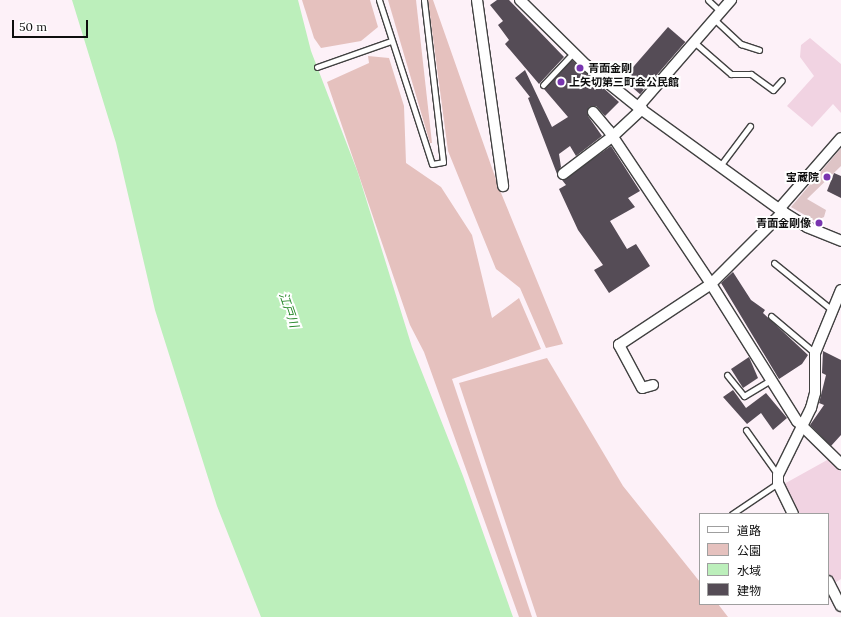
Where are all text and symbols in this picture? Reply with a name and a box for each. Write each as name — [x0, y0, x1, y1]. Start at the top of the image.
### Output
scale bar — [14, 12, 90, 38]
text: 50 m — [19, 19, 47, 34]
place label: 青面金剛 — [588, 61, 632, 75]
marker: 青面金剛 — [575, 63, 585, 73]
place label: 上矢切第三町会公民館 — [569, 75, 679, 89]
marker: 上矢切第三町会公民館 — [556, 77, 566, 87]
place label: 宝蔵院 — [786, 170, 819, 184]
marker: 宝蔵院 — [822, 172, 832, 182]
place label: 青面金剛像 — [756, 216, 811, 230]
marker: 青面金剛像 — [814, 218, 824, 228]
water label: 江戸川 — [276, 291, 302, 329]
legend — [699, 513, 829, 605]
text: 道路 — [737, 523, 761, 538]
text: 公園 — [737, 543, 761, 558]
text: 水域 — [737, 563, 761, 578]
text: 建物 — [737, 583, 761, 598]

